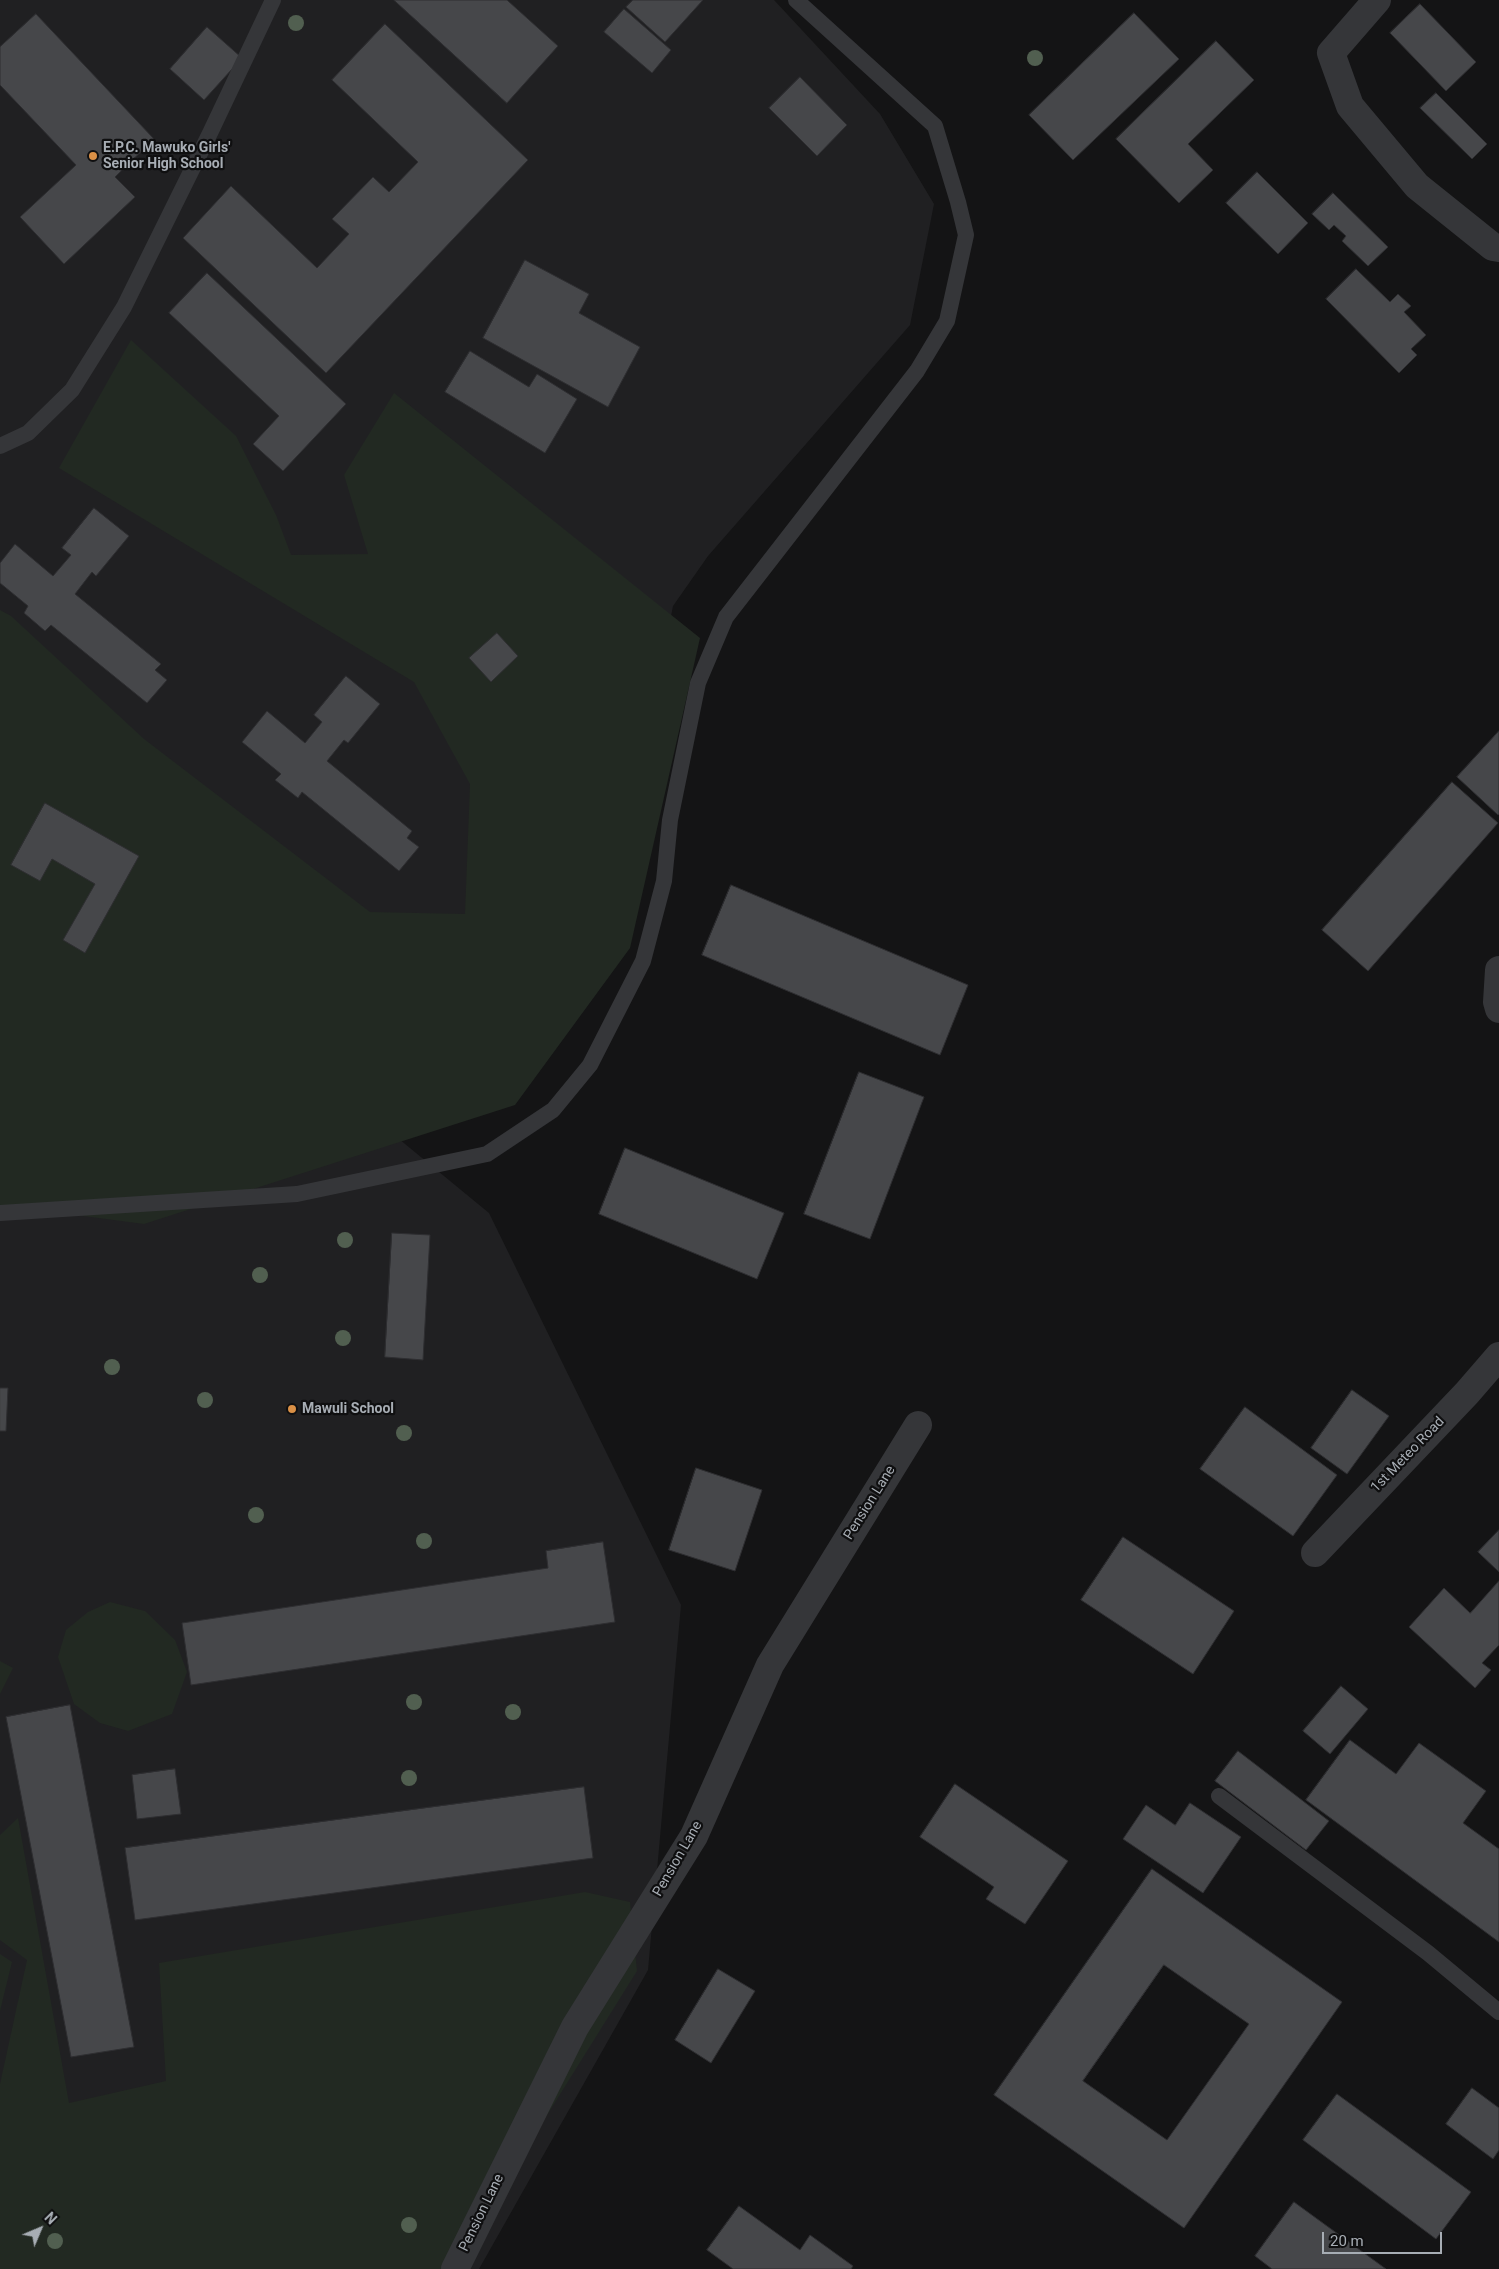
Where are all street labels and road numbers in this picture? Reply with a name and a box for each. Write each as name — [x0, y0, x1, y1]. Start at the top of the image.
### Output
street label: 1st Meteo Road — [1368, 1414, 1448, 1496]
street label: Pension Lane — [841, 1463, 899, 1543]
street label: Pension Lane — [650, 1818, 706, 1900]
street label: Pension Lane — [456, 2172, 508, 2254]

